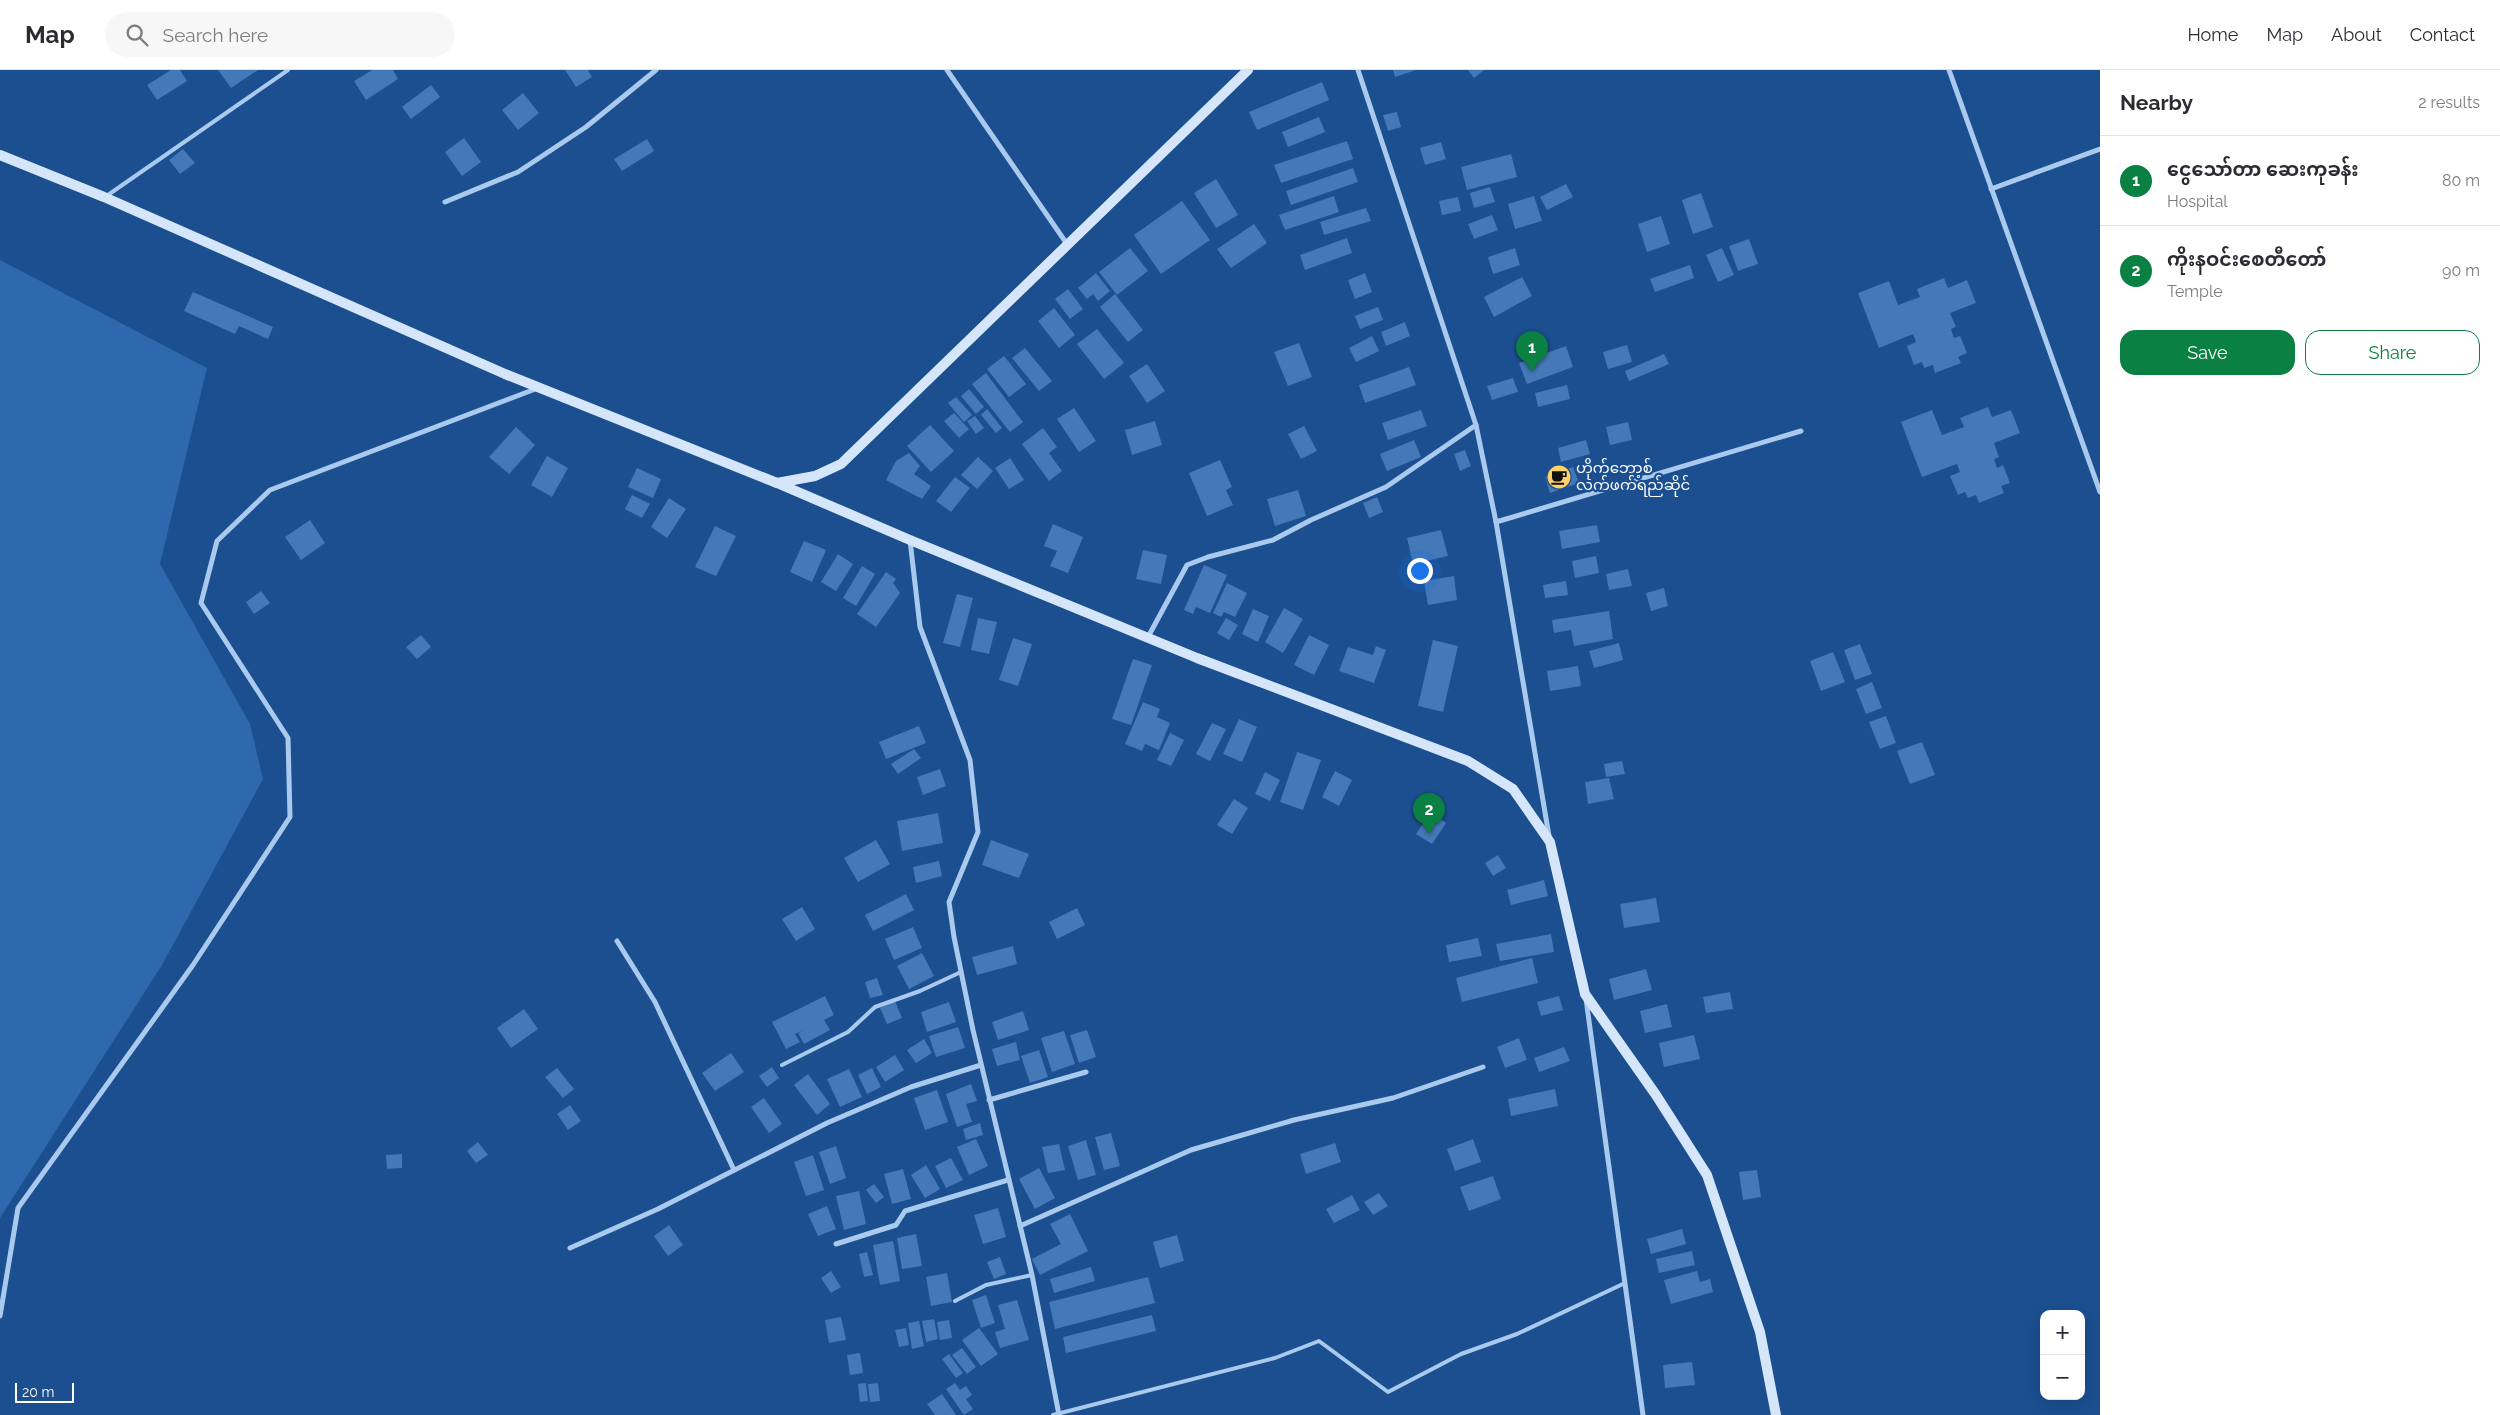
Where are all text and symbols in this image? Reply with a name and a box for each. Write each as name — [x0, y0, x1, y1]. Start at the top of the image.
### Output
search box — [105, 12, 455, 57]
text: Map — [25, 20, 75, 49]
icon: search — [123, 21, 151, 49]
text: Search here — [163, 24, 268, 46]
text: Home — [2187, 24, 2238, 45]
text: Map — [2266, 24, 2303, 45]
text: About — [2331, 24, 2382, 45]
text: Contact — [2410, 24, 2475, 45]
text: Nearby — [2120, 90, 2193, 115]
text: 2 results — [2418, 93, 2480, 112]
text: ငွေသော်တာ ဆေးကုခန်း — [2167, 158, 2359, 180]
text: 1 — [2132, 171, 2140, 190]
text: 80 m — [2442, 171, 2480, 190]
text: Hospital — [2167, 192, 2228, 211]
text: ကိုးနဝင်းစေတီတော် — [2167, 248, 2326, 270]
text: 2 — [2131, 261, 2141, 280]
text: 90 m — [2442, 261, 2480, 280]
text: Temple — [2167, 282, 2223, 301]
button: Save — [2120, 330, 2295, 375]
button: Share — [2305, 330, 2480, 375]
pin: 1 — [1516, 331, 1548, 372]
place label: ဟိုက်ဘော့စ် လက်ဖက်ရည်ဆိုင် — [1576, 458, 1690, 497]
cafe icon: ဟိုက်ဘော့စ် လက်ဖက်ရည်ဆိုင် — [1546, 464, 1572, 490]
your location — [1407, 558, 1433, 584]
pin: 2 — [1413, 793, 1445, 834]
map controls — [2040, 1310, 2085, 1400]
button: + — [2040, 1310, 2085, 1355]
button: − — [2040, 1355, 2085, 1400]
scale bar — [15, 1380, 74, 1403]
text: 20 m — [22, 1384, 54, 1400]

